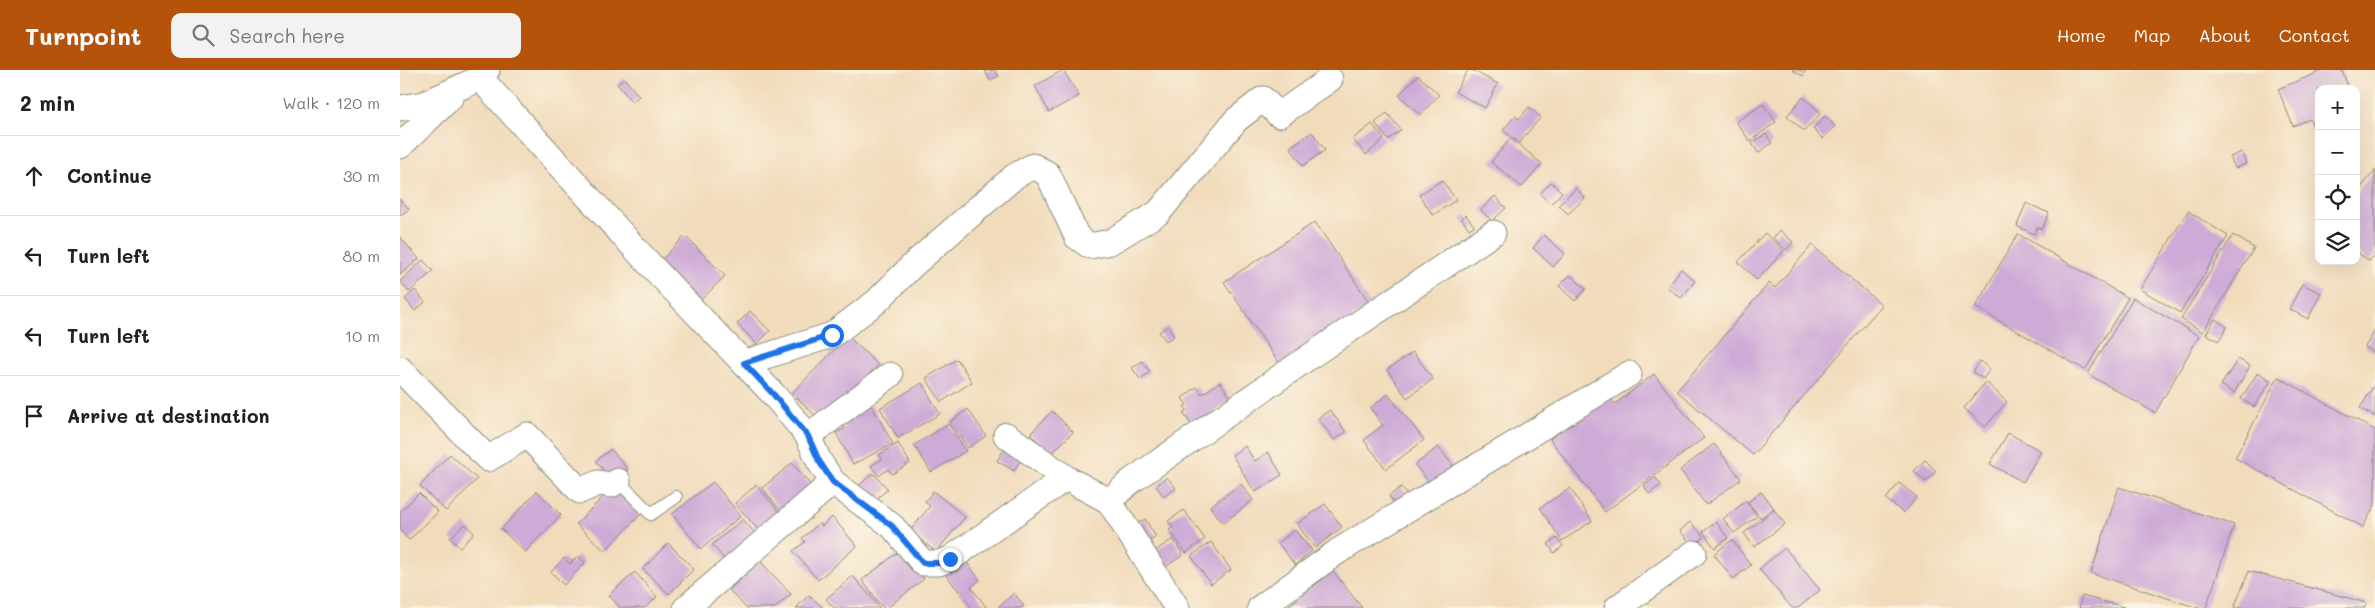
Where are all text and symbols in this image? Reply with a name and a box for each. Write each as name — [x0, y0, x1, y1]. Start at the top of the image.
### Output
search box — [171, 13, 521, 58]
text: Turnpoint — [25, 20, 141, 51]
icon: search — [189, 21, 217, 49]
text: Search here — [229, 23, 345, 48]
text: Home — [2057, 23, 2106, 47]
text: Map — [2134, 23, 2170, 47]
text: About — [2198, 23, 2251, 47]
text: Contact — [2279, 23, 2350, 47]
map controls — [2315, 85, 2360, 265]
button: + — [2315, 85, 2360, 130]
text: 2 min — [20, 89, 75, 116]
text: Walk · 120 m — [282, 92, 380, 113]
button: − — [2315, 130, 2360, 175]
icon: ahead — [20, 162, 48, 190]
text: Continue — [67, 163, 152, 188]
text: 30 m — [343, 165, 380, 186]
button: locate — [2315, 175, 2360, 220]
button: layers — [2315, 220, 2360, 265]
icon: left — [20, 242, 48, 270]
text: Turn left — [67, 243, 150, 268]
text: 80 m — [343, 245, 380, 266]
icon: left — [20, 322, 48, 350]
text: Turn left — [67, 323, 150, 348]
route start — [821, 324, 844, 347]
text: 10 m — [345, 325, 380, 346]
icon: arrive — [20, 402, 48, 430]
text: Arrive at destination — [67, 403, 270, 428]
route end — [939, 548, 962, 571]

